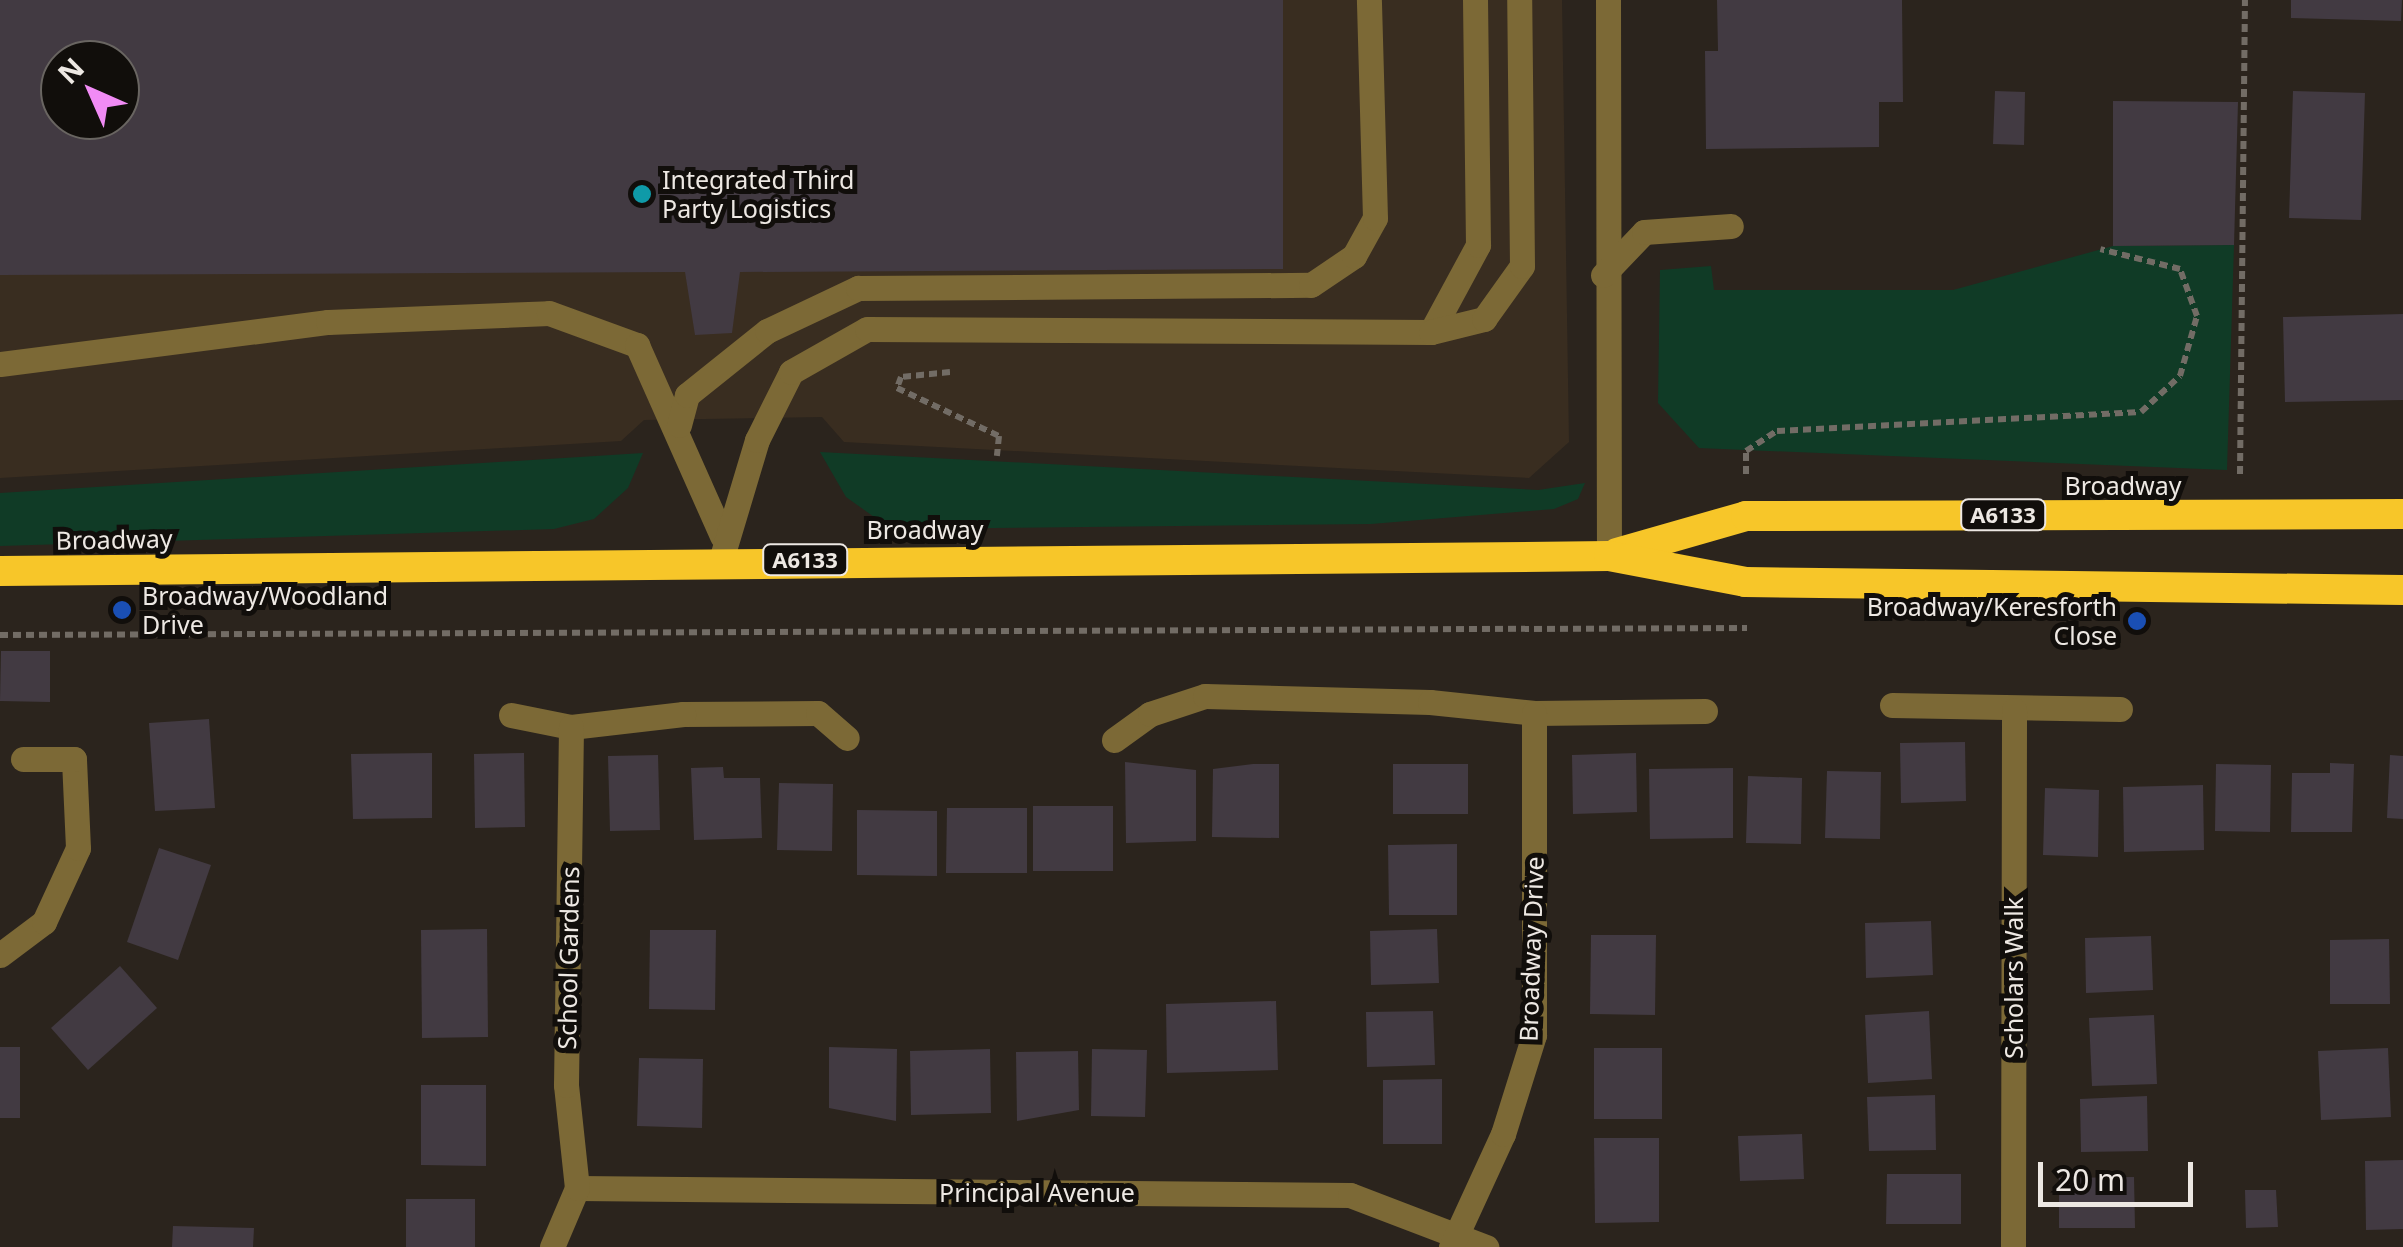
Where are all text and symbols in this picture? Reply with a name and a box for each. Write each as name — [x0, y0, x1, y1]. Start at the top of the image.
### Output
north arrow — [40, 40, 140, 140]
text: N — [49, 49, 92, 92]
place label: Integrated Third Party Logistics — [662, 165, 854, 224]
marker: Integrated Third Party Logistics — [631, 183, 653, 205]
street label: Broadway — [2064, 470, 2182, 500]
road number: A6133 — [1958, 498, 2048, 532]
street label: Broadway — [866, 514, 984, 544]
street label: Broadway — [55, 523, 173, 555]
road number: A6133 — [760, 543, 850, 577]
place label: Broadway/Woodland Drive — [142, 581, 388, 640]
place label: Broadway/Keresforth Close — [1867, 592, 2117, 651]
marker: Broadway/Woodland Drive — [111, 599, 133, 621]
marker: Broadway/Keresforth Close — [2126, 610, 2148, 632]
street label: Broadway Drive — [1513, 856, 1549, 1042]
street label: School Gardens — [551, 866, 585, 1050]
street label: Scholars Walk — [1998, 897, 2028, 1059]
scale bar — [2043, 1142, 2198, 1204]
text: 20 m — [2055, 1159, 2125, 1200]
street label: Principal Avenue — [939, 1177, 1135, 1207]

